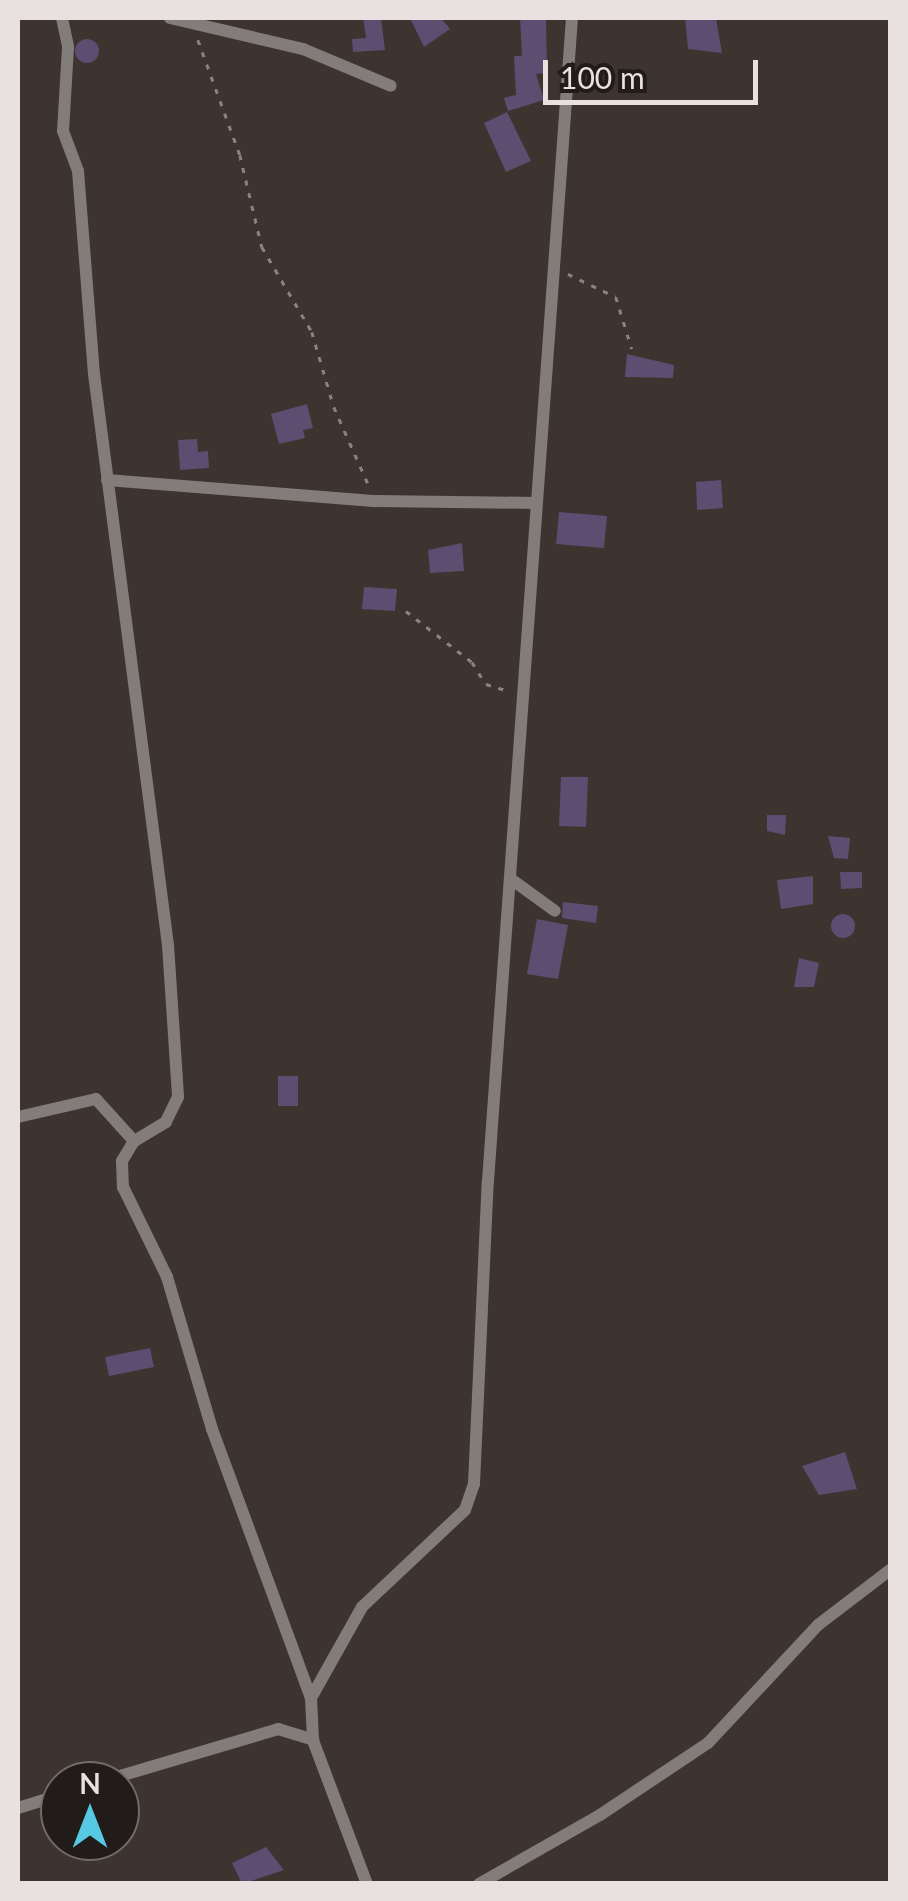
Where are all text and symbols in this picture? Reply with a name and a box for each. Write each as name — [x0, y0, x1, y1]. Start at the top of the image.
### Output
scale bar — [548, 40, 763, 102]
text: 100 m — [560, 59, 645, 95]
north arrow — [40, 1761, 140, 1861]
text: N — [79, 1766, 101, 1800]

